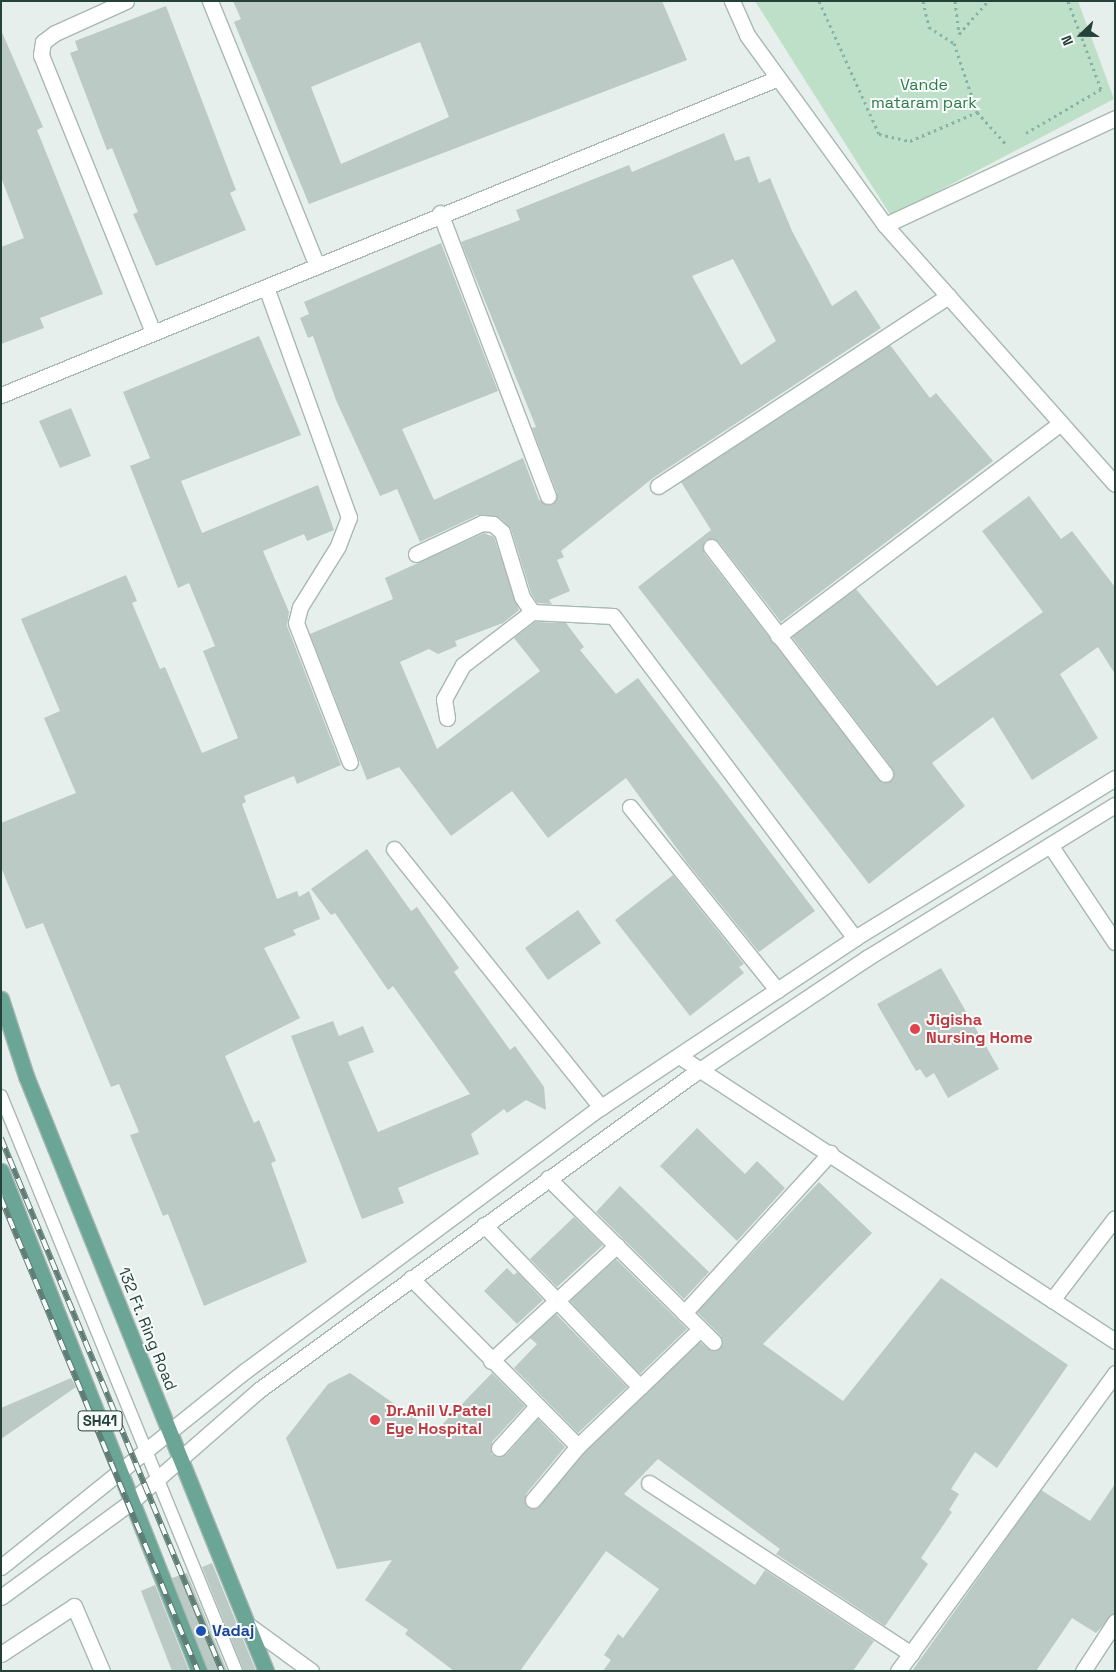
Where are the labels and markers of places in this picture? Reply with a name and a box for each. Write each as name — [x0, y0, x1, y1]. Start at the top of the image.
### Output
place label: Jigisha Nursing Home — [926, 1010, 1033, 1048]
marker: Jigisha Nursing Home — [908, 1022, 922, 1036]
place label: Dr.Anil V.Patel Eye Hospital — [386, 1401, 491, 1439]
marker: Dr.Anil V.Patel Eye Hospital — [368, 1413, 382, 1427]
place label: Vadaj — [212, 1621, 254, 1641]
marker: Vadaj — [194, 1624, 208, 1638]

